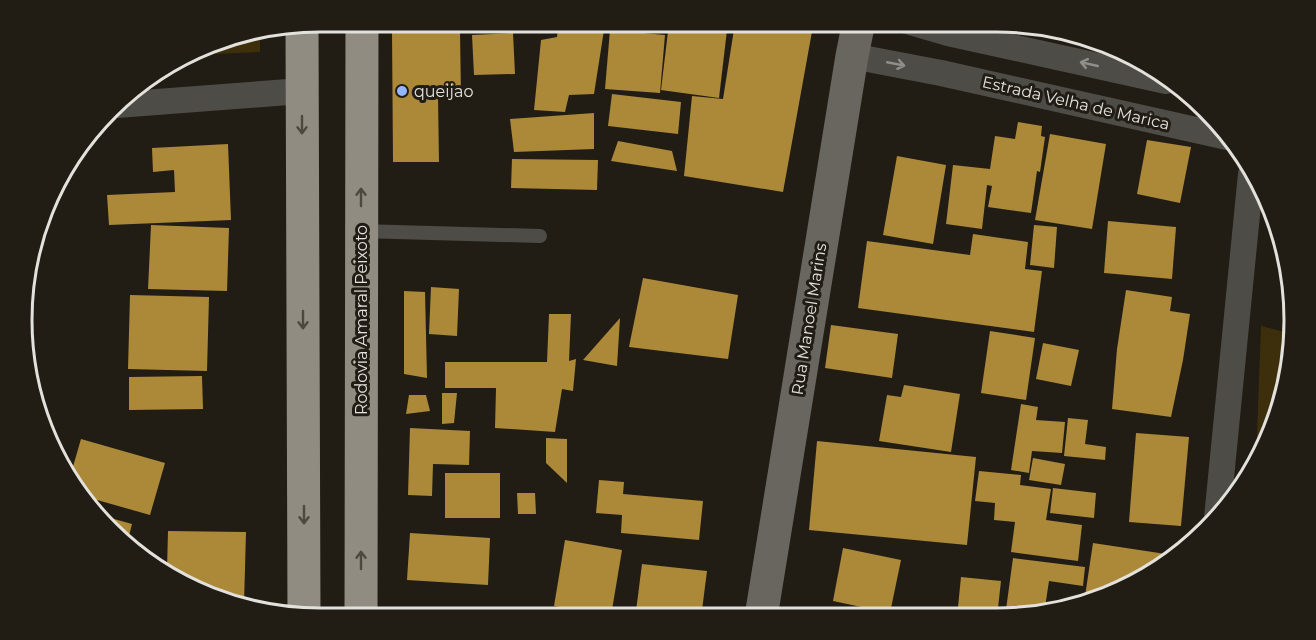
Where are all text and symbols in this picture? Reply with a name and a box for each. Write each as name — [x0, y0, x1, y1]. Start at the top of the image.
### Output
one-way arrow — [1079, 57, 1098, 69]
one-way arrow — [886, 59, 906, 70]
street label: Estrada Velha de Marica — [980, 72, 1172, 134]
place label: queijao — [414, 82, 473, 101]
marker: queijao — [395, 84, 409, 98]
one-way arrow — [296, 114, 308, 134]
one-way arrow — [355, 188, 367, 208]
street label: Rodovia Amaral Peixoto — [352, 225, 371, 415]
street label: Rua Manoel Marins — [788, 241, 830, 396]
one-way arrow — [297, 309, 309, 329]
one-way arrow — [298, 504, 309, 524]
one-way arrow — [355, 551, 367, 571]

